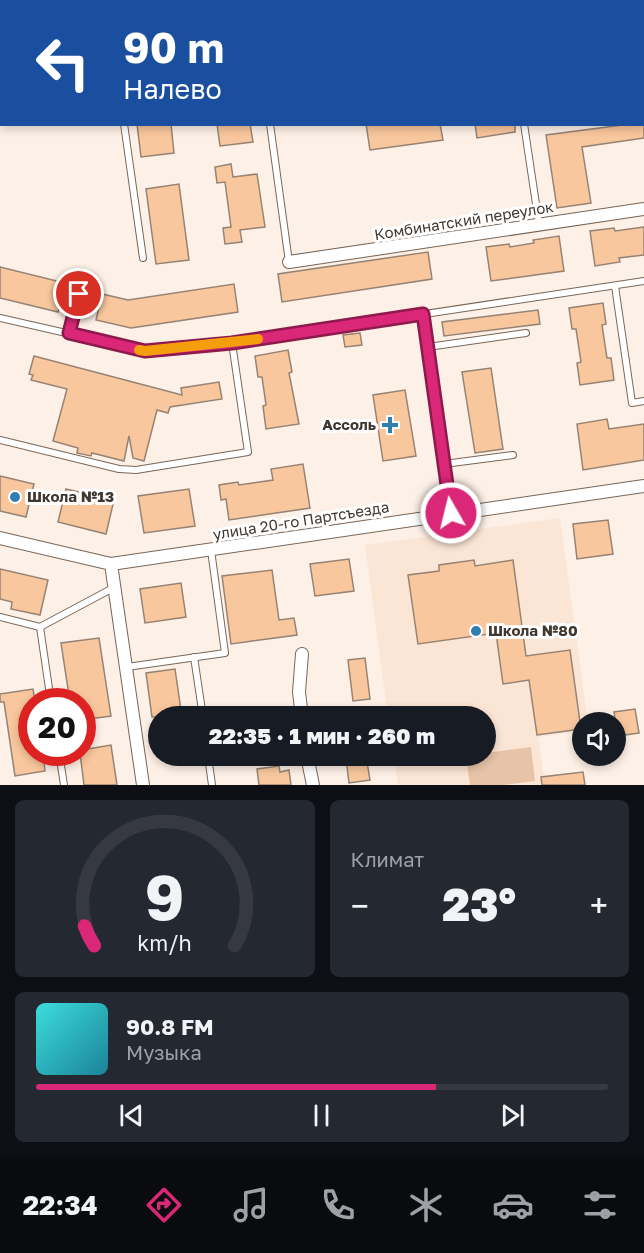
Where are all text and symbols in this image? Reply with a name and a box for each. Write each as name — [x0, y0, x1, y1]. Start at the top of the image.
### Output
text: 90 m — [123, 22, 224, 72]
icon: left — [24, 24, 102, 102]
text: Налево — [123, 73, 222, 105]
street label: Комбинатский переулок — [373, 197, 555, 243]
pin — [53, 268, 104, 319]
icon: arrive — [62, 277, 95, 310]
place label: Ассоль — [322, 415, 376, 433]
marker: Ассоль — [381, 416, 399, 434]
position arrow — [419, 481, 483, 545]
place label: Школа №13 — [27, 487, 114, 505]
marker: Школа №13 — [8, 490, 22, 504]
street label: улица 20-го Партсъезда — [211, 497, 390, 543]
place label: Школа №80 — [488, 621, 578, 639]
marker: Школа №80 — [469, 624, 483, 638]
speed limit sign: 20 — [18, 688, 96, 766]
map controls — [572, 712, 626, 766]
button: sound — [572, 712, 626, 766]
text: 22:35 · 1 мин · 260 m — [209, 722, 435, 749]
text: Климат — [351, 847, 424, 871]
text: 9 — [145, 859, 185, 934]
text: 23° — [442, 877, 516, 931]
text: − — [351, 886, 369, 925]
text: + — [590, 886, 608, 925]
text: km/h — [137, 930, 192, 956]
text: 90.8 FM — [126, 1013, 214, 1040]
text: Музыка — [126, 1040, 202, 1064]
icon: previous — [115, 1099, 148, 1132]
icon: pause — [305, 1099, 338, 1132]
icon: next — [496, 1099, 529, 1132]
icon: directions — [143, 1184, 185, 1226]
icon: music — [230, 1184, 272, 1226]
icon: phone — [317, 1184, 359, 1226]
icon: climate — [405, 1184, 447, 1226]
icon: car — [492, 1184, 534, 1226]
icon: filters — [579, 1184, 621, 1226]
text: 22:34 — [23, 1189, 98, 1221]

